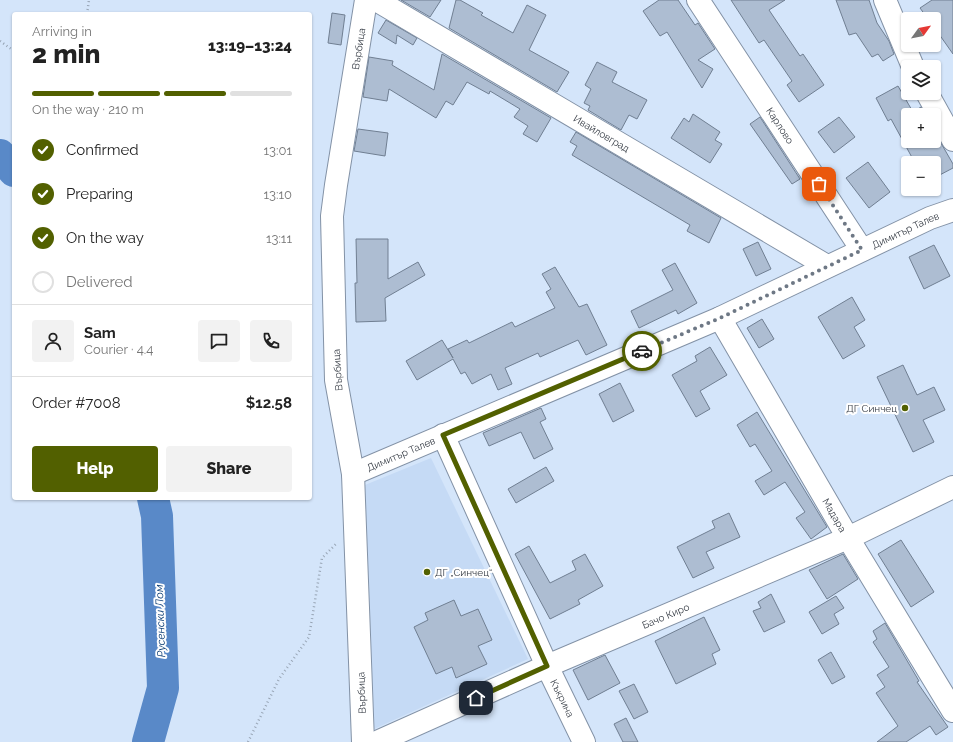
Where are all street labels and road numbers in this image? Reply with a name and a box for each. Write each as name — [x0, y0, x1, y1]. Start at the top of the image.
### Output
street label: Върбица — [350, 27, 367, 71]
street label: Карлово — [764, 106, 796, 146]
street label: Ивайловград — [572, 113, 631, 154]
street label: Димитър Талев — [870, 210, 941, 251]
street label: Върбица — [331, 349, 344, 391]
street label: Димитър Талев — [365, 435, 437, 473]
street label: Мадара — [820, 497, 848, 534]
street label: Бачо Киро — [641, 601, 691, 631]
street label: Върбица — [355, 672, 368, 714]
street label: Къкрина — [548, 678, 576, 719]

